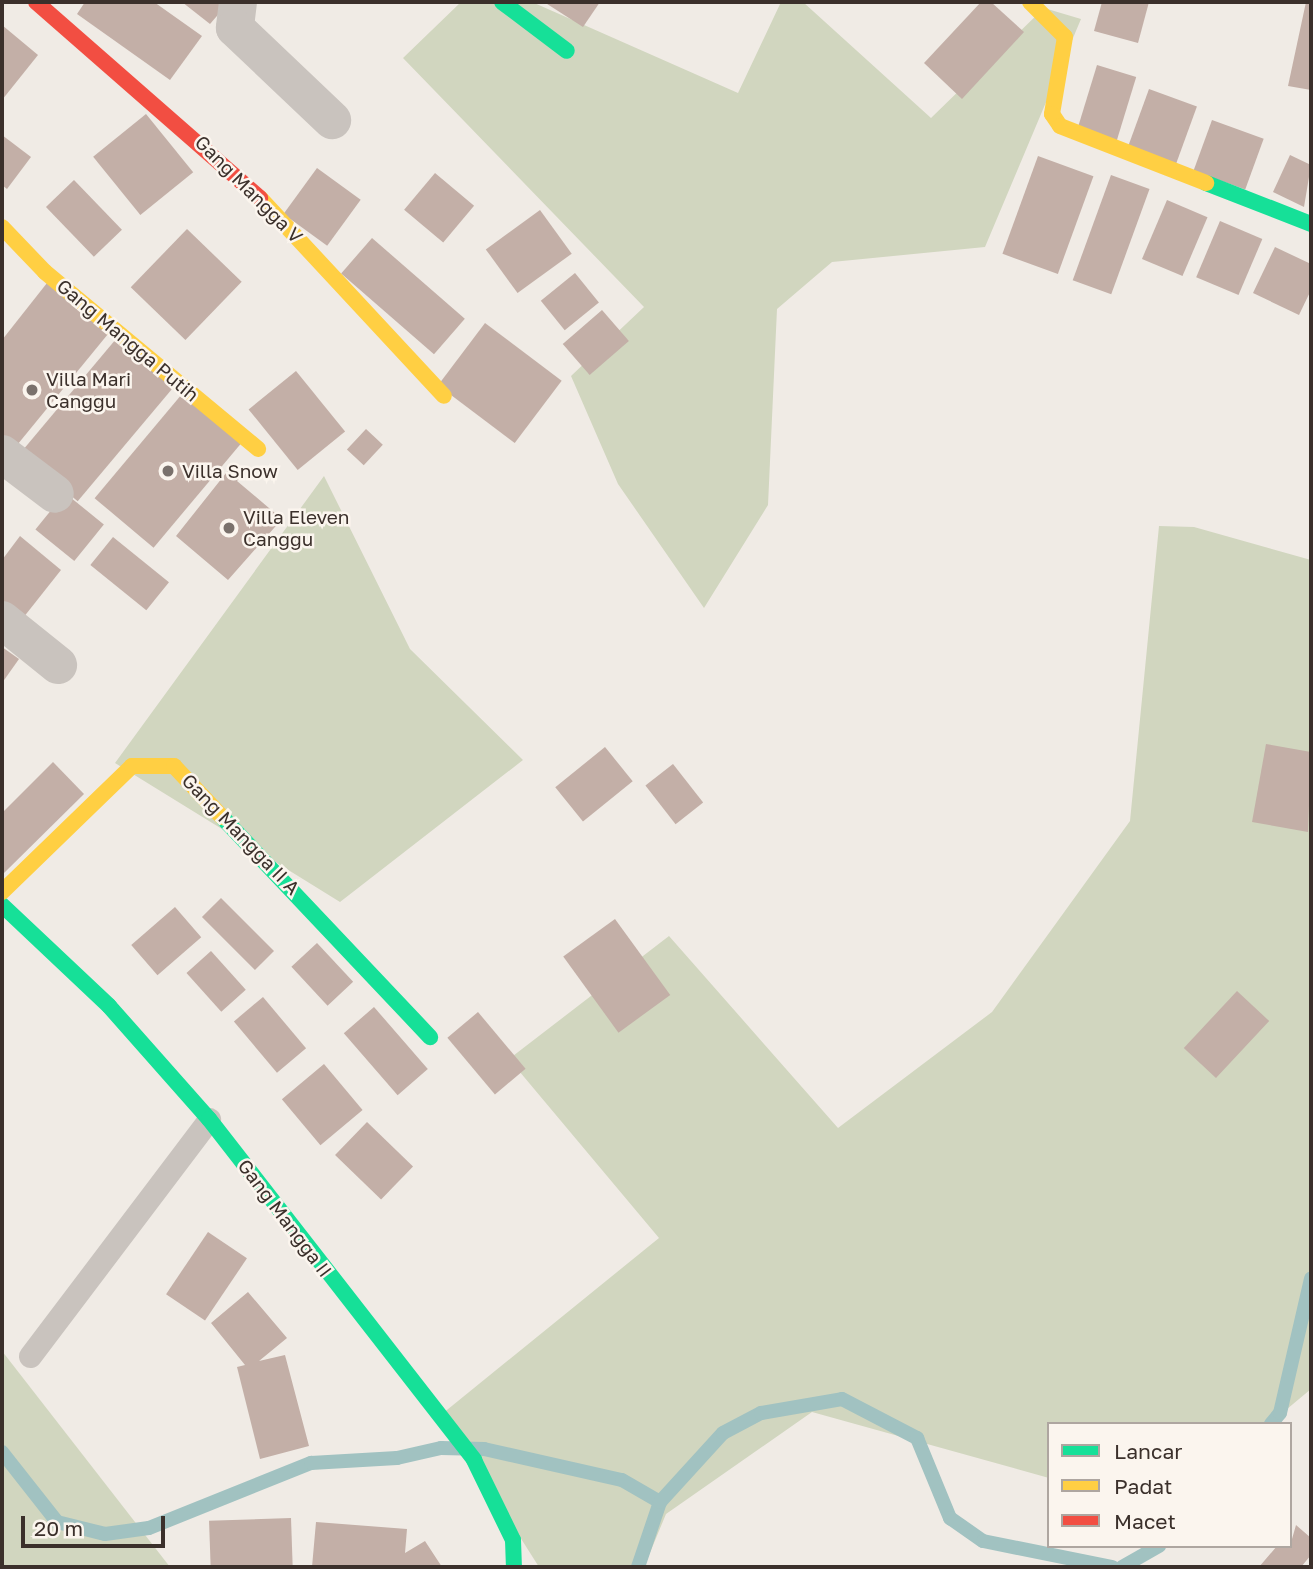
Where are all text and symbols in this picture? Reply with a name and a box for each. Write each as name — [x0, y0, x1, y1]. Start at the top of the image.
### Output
street label: Gang Mangga V — [191, 131, 307, 247]
street label: Gang Mangga Putih — [52, 274, 204, 406]
place label: Villa Mari Canggu — [46, 368, 131, 412]
marker: Villa Mari Canggu — [24, 382, 40, 398]
place label: Villa Snow — [182, 460, 278, 482]
marker: Villa Snow — [160, 463, 176, 479]
place label: Villa Eleven Canggu — [243, 506, 350, 550]
marker: Villa Eleven Canggu — [221, 520, 237, 536]
street label: Gang Mangga II A — [177, 769, 305, 899]
street label: Gang Mangga II — [233, 1155, 337, 1281]
legend — [1047, 1422, 1292, 1548]
text: Lancar — [1114, 1438, 1182, 1464]
text: Padat — [1114, 1473, 1172, 1499]
scale bar — [24, 1502, 168, 1546]
text: Macet — [1114, 1508, 1176, 1534]
text: 20 m — [34, 1515, 83, 1541]

